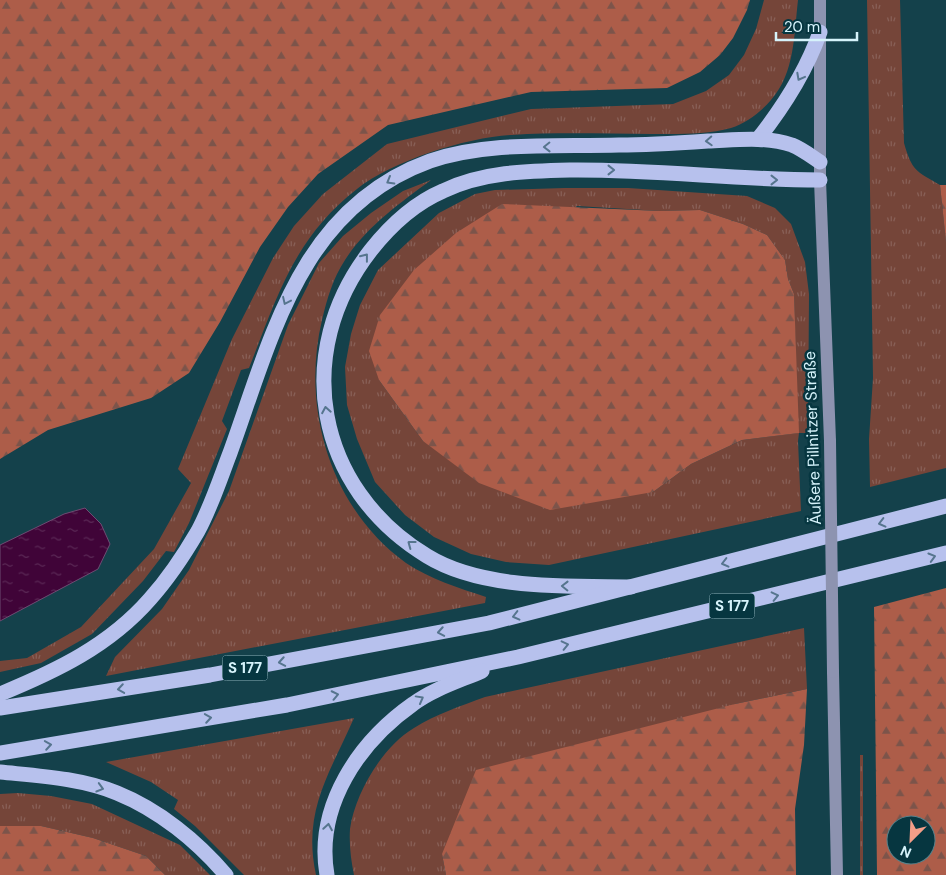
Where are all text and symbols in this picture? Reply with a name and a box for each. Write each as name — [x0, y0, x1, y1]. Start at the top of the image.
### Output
scale bar — [776, 10, 857, 42]
text: 20 m — [784, 17, 820, 37]
one-way arrow — [797, 72, 807, 81]
one-way arrow — [705, 136, 713, 147]
one-way arrow — [542, 142, 550, 152]
one-way arrow — [608, 165, 616, 175]
one-way arrow — [386, 174, 395, 184]
one-way arrow — [770, 175, 778, 185]
one-way arrow — [360, 254, 368, 263]
one-way arrow — [281, 296, 292, 305]
street label: Äußere Pillnitzer Straße — [799, 351, 826, 525]
one-way arrow — [321, 406, 331, 415]
one-way arrow — [878, 517, 886, 528]
one-way arrow — [408, 541, 417, 549]
one-way arrow — [928, 553, 936, 563]
one-way arrow — [720, 557, 729, 568]
one-way arrow — [560, 580, 568, 591]
one-way arrow — [770, 591, 779, 602]
road number: S 177 — [710, 594, 754, 618]
one-way arrow — [512, 611, 520, 621]
one-way arrow — [437, 626, 446, 637]
one-way arrow — [561, 640, 570, 651]
road number: S 177 — [222, 656, 268, 680]
one-way arrow — [277, 656, 286, 666]
one-way arrow — [117, 683, 126, 693]
one-way arrow — [330, 690, 339, 701]
one-way arrow — [415, 695, 424, 705]
one-way arrow — [204, 714, 213, 724]
one-way arrow — [44, 741, 52, 751]
one-way arrow — [95, 782, 103, 792]
north arrow — [886, 815, 936, 865]
one-way arrow — [322, 822, 333, 830]
text: N — [897, 842, 914, 862]

